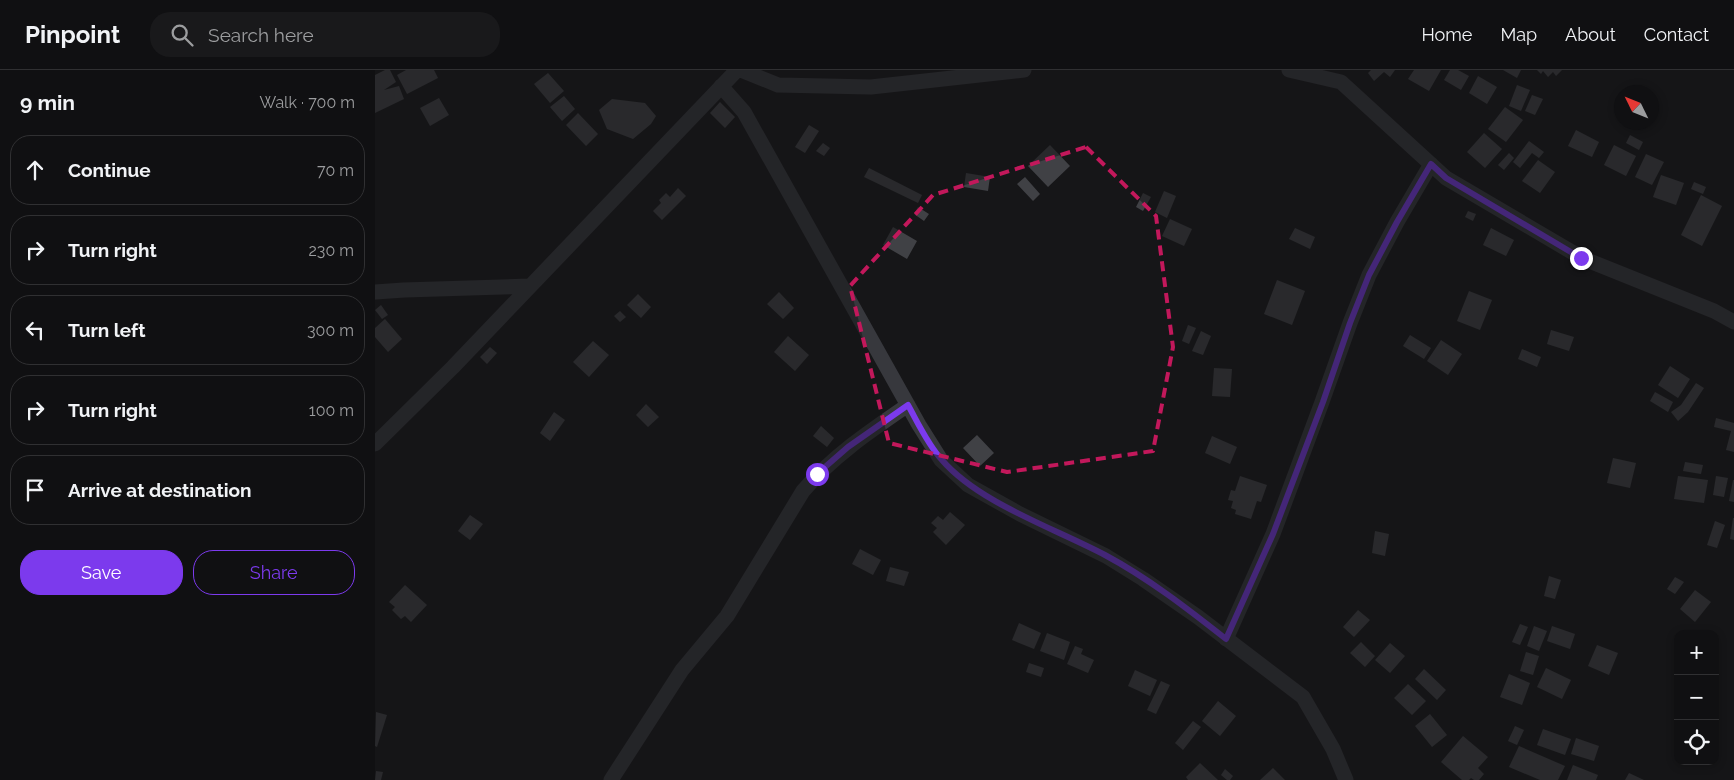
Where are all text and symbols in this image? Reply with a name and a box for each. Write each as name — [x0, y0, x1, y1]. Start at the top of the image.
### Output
search box — [150, 12, 500, 57]
text: Pinpoint — [25, 20, 120, 49]
icon: search — [168, 21, 196, 49]
text: Search here — [208, 24, 314, 46]
text: Home — [1421, 24, 1472, 45]
text: Map — [1500, 24, 1537, 45]
text: About — [1565, 24, 1616, 45]
text: Contact — [1644, 24, 1709, 45]
north arrow — [1614, 85, 1659, 130]
text: 9 min — [20, 90, 75, 115]
text: Walk · 700 m — [260, 93, 355, 112]
icon: ahead — [21, 156, 49, 184]
text: Continue — [68, 159, 151, 181]
text: 70 m — [317, 161, 354, 180]
icon: right — [21, 236, 49, 264]
text: Turn right — [68, 239, 157, 261]
text: 230 m — [309, 241, 354, 260]
route end — [1570, 247, 1593, 270]
icon: left — [21, 316, 49, 344]
text: Turn left — [68, 319, 145, 341]
text: 300 m — [307, 321, 354, 340]
icon: right — [21, 396, 49, 424]
text: Turn right — [68, 399, 157, 421]
text: 100 m — [309, 401, 354, 420]
route start — [806, 463, 829, 486]
icon: arrive — [21, 476, 49, 504]
text: Arrive at destination — [68, 479, 252, 501]
button: Save — [20, 550, 183, 595]
button: Share — [193, 550, 355, 595]
map controls — [1674, 630, 1719, 765]
button: + — [1674, 630, 1719, 675]
button: − — [1674, 675, 1719, 720]
button: locate — [1674, 720, 1719, 765]

